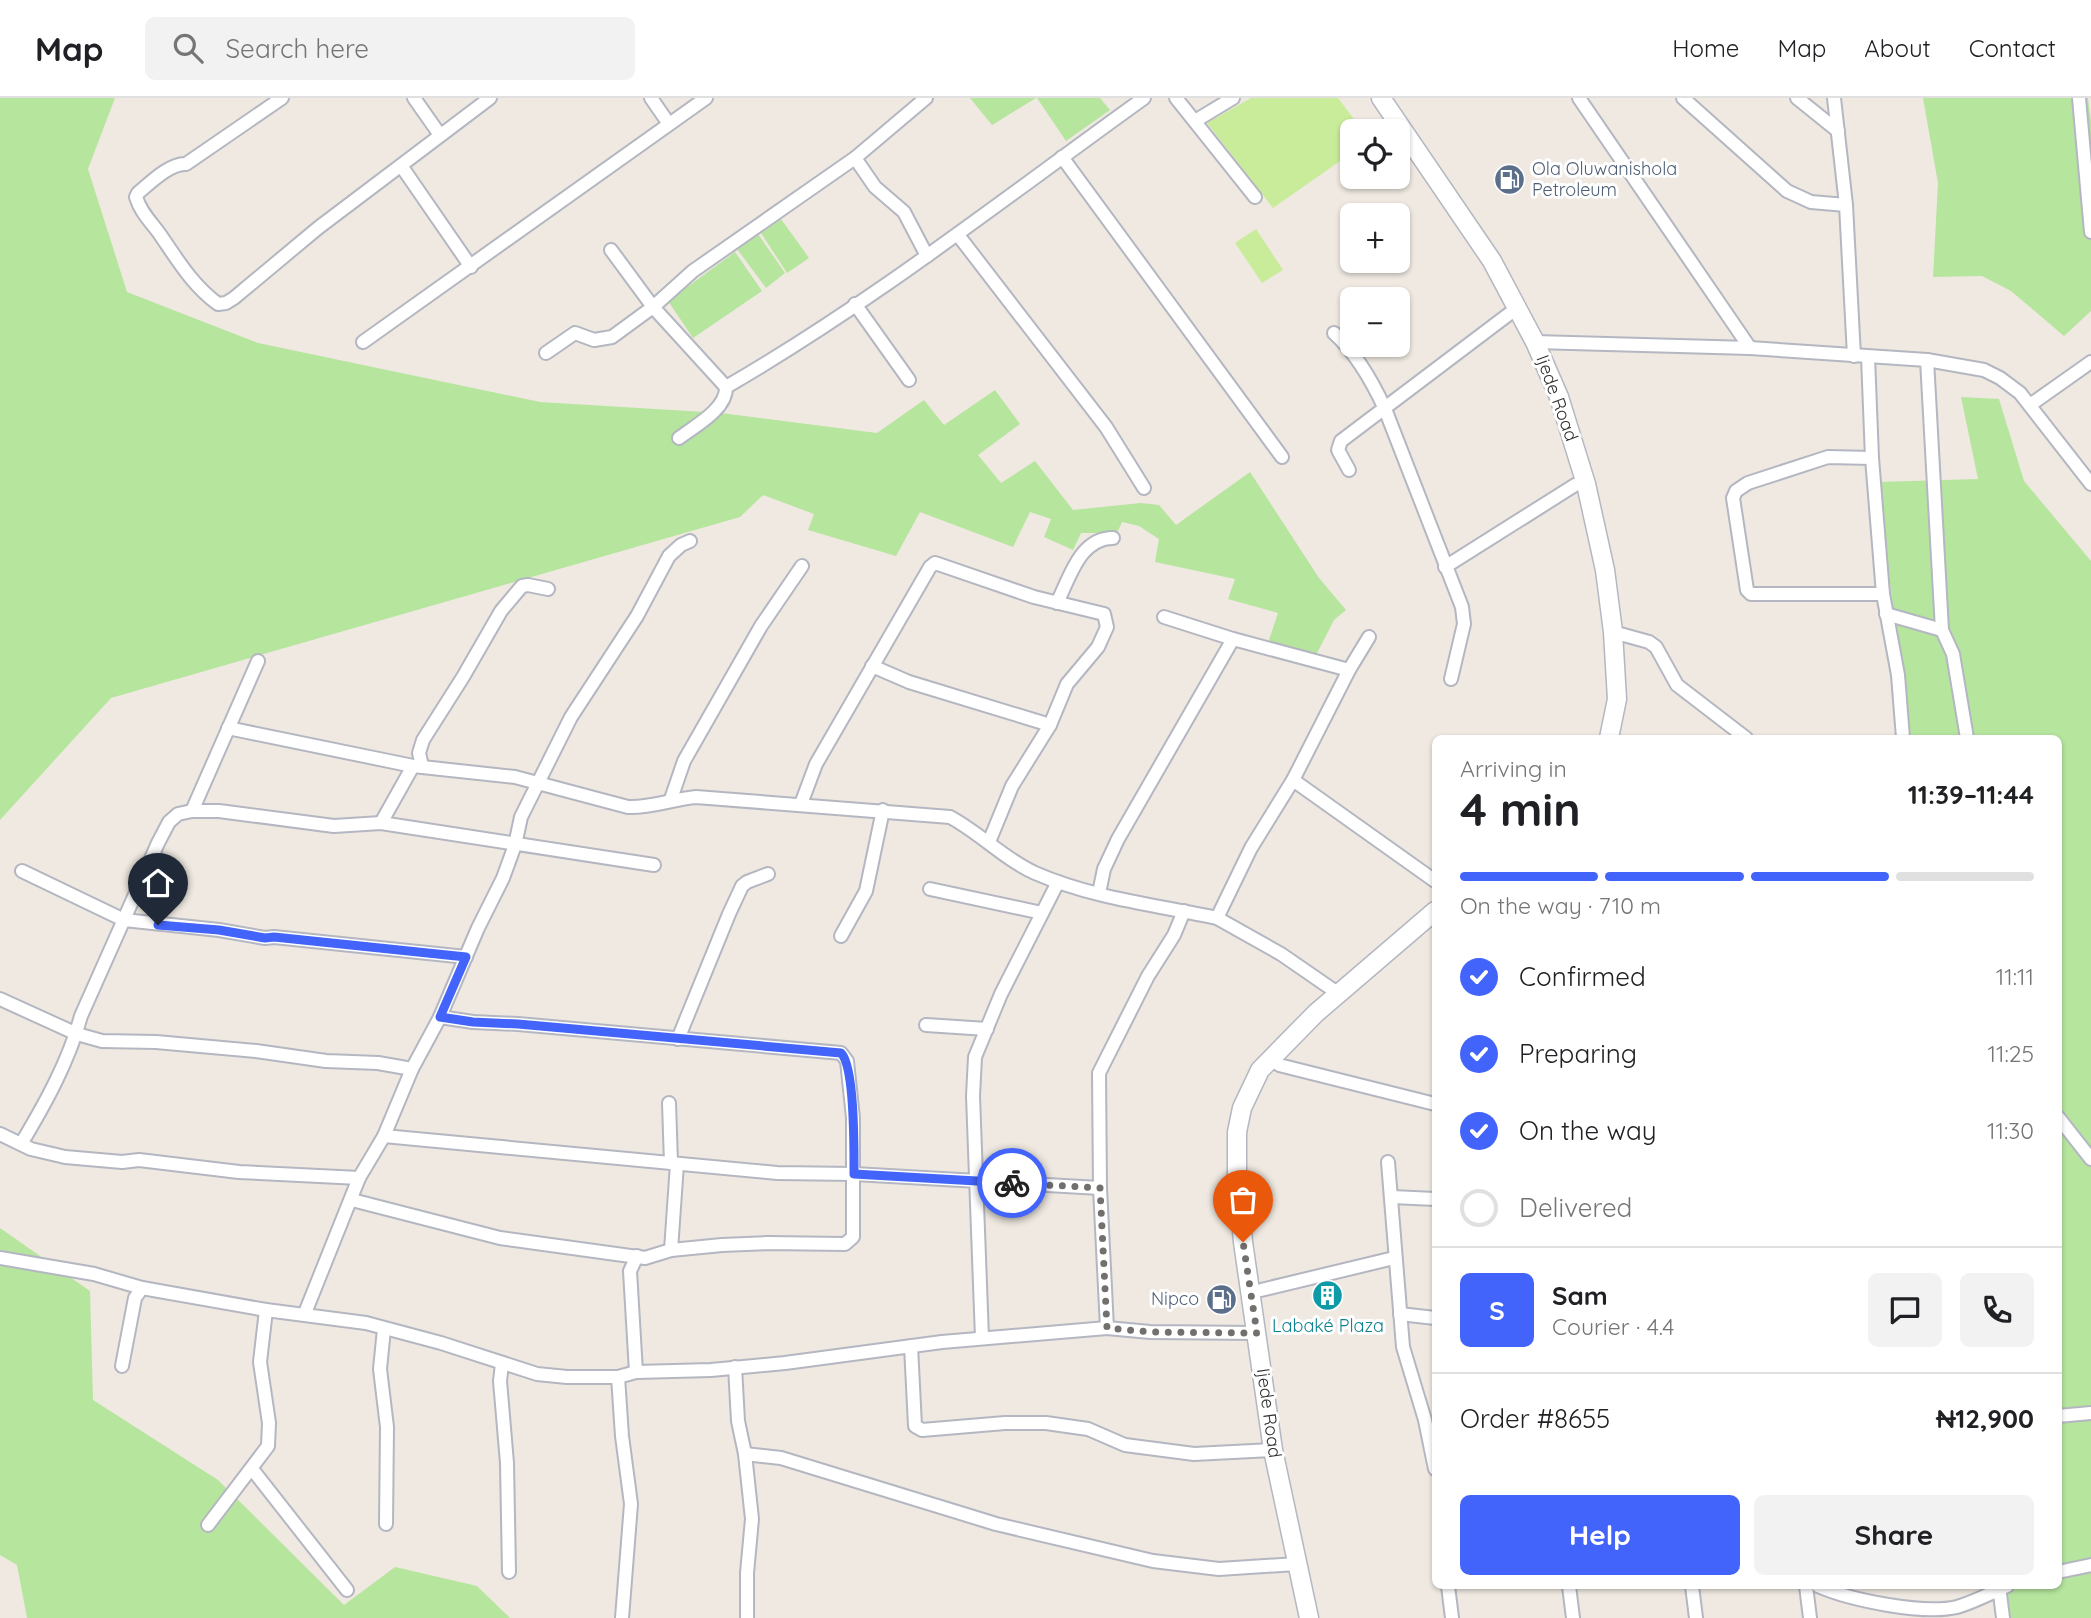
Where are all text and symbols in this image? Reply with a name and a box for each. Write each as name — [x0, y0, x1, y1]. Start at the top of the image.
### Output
search box — [145, 17, 635, 80]
text: Map — [35, 28, 103, 69]
icon: search — [169, 29, 207, 67]
text: Search here — [225, 32, 369, 65]
text: Home — [1672, 33, 1739, 63]
text: Map — [1777, 33, 1826, 63]
text: About — [1864, 33, 1931, 63]
text: Contact — [1969, 33, 2056, 63]
map controls — [1340, 119, 1410, 357]
button: locate — [1340, 119, 1410, 189]
place label: Ola Oluwanishola Petroleum — [1532, 157, 1677, 201]
fuel station icon: Ola Oluwanishola Petroleum — [1492, 162, 1526, 196]
button: + — [1340, 203, 1410, 273]
button: − — [1340, 287, 1410, 357]
street label: Ijede Road — [1531, 352, 1584, 444]
text: Arriving in — [1460, 754, 1567, 783]
text: 11:39–11:44 — [1908, 778, 2034, 811]
text: 4 min — [1460, 780, 1581, 838]
pin — [128, 853, 188, 925]
icon: home — [139, 864, 177, 902]
text: On the way · 710 m — [1460, 891, 1661, 920]
icon: check — [1460, 958, 1498, 996]
text: Confirmed — [1519, 960, 1646, 993]
text: 11:11 — [1996, 962, 2034, 991]
icon: check — [1460, 1035, 1498, 1073]
text: Preparing — [1519, 1037, 1637, 1070]
text: 11:25 — [1987, 1039, 2034, 1068]
icon: check — [1460, 1112, 1498, 1150]
text: On the way — [1519, 1114, 1657, 1147]
text: 11:30 — [1987, 1116, 2034, 1145]
courier — [977, 1148, 1047, 1218]
icon: bike — [993, 1164, 1031, 1202]
pin — [1213, 1170, 1273, 1242]
icon: bag — [1224, 1181, 1262, 1219]
text: Delivered — [1519, 1191, 1632, 1224]
button: chat — [1868, 1273, 1942, 1347]
button: phone — [1960, 1273, 2034, 1347]
building icon: Labaké Plaza — [1311, 1278, 1345, 1312]
text: Sam — [1552, 1279, 1608, 1312]
fuel station icon: Nipco — [1205, 1282, 1239, 1316]
place label: Nipco — [1151, 1287, 1199, 1310]
text: S — [1489, 1294, 1505, 1327]
text: Courier · 4.4 — [1552, 1312, 1674, 1341]
place label: Labaké Plaza — [1272, 1314, 1384, 1337]
street label: Ijede Road — [1252, 1367, 1287, 1459]
text: Order #8655 — [1460, 1402, 1610, 1435]
text: ₦12,900 — [1936, 1402, 2034, 1435]
button: Help — [1460, 1495, 1740, 1575]
button: Share — [1754, 1495, 2034, 1575]

